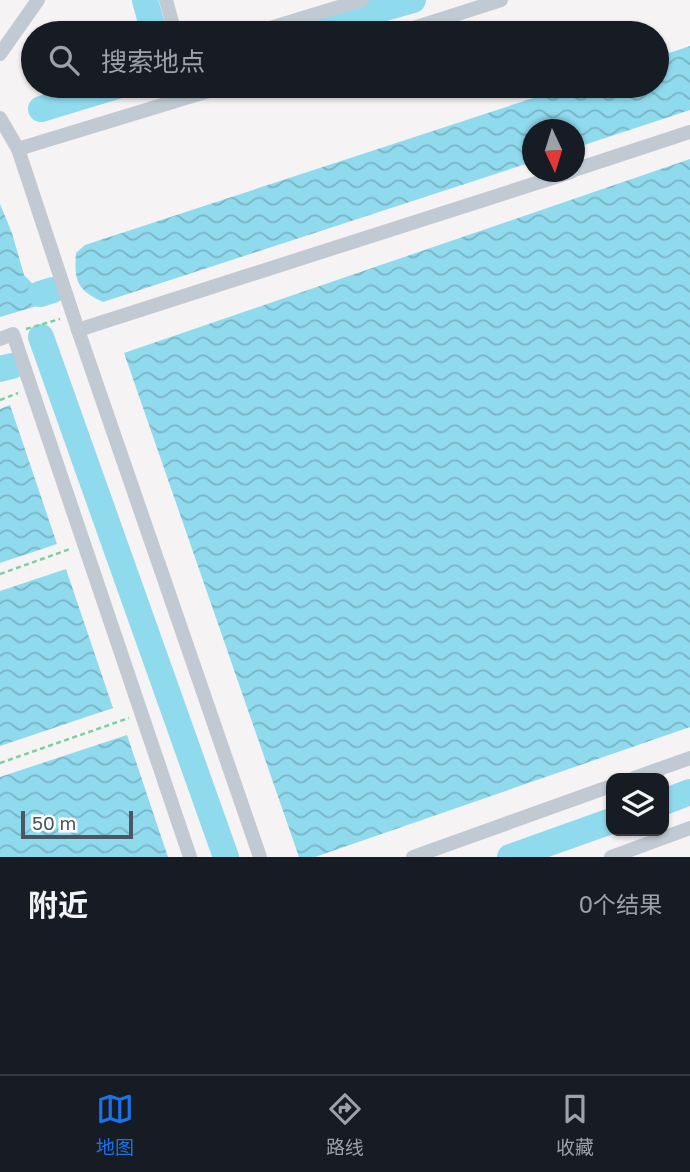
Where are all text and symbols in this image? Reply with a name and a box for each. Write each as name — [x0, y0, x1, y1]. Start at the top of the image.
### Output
search box — [21, 21, 669, 98]
icon: search — [45, 41, 83, 79]
text: 搜索地点 — [101, 46, 205, 77]
north arrow — [522, 119, 585, 182]
map controls — [606, 773, 669, 836]
button: layers — [606, 773, 669, 836]
scale bar — [21, 808, 133, 840]
text: 50 m — [32, 811, 76, 834]
text: 附近 — [28, 887, 88, 923]
text: 0个结果 — [579, 890, 662, 918]
tab: 地图 — [96, 1090, 134, 1159]
tab: 路线 — [326, 1090, 364, 1159]
tab: 收藏 — [556, 1090, 594, 1159]

